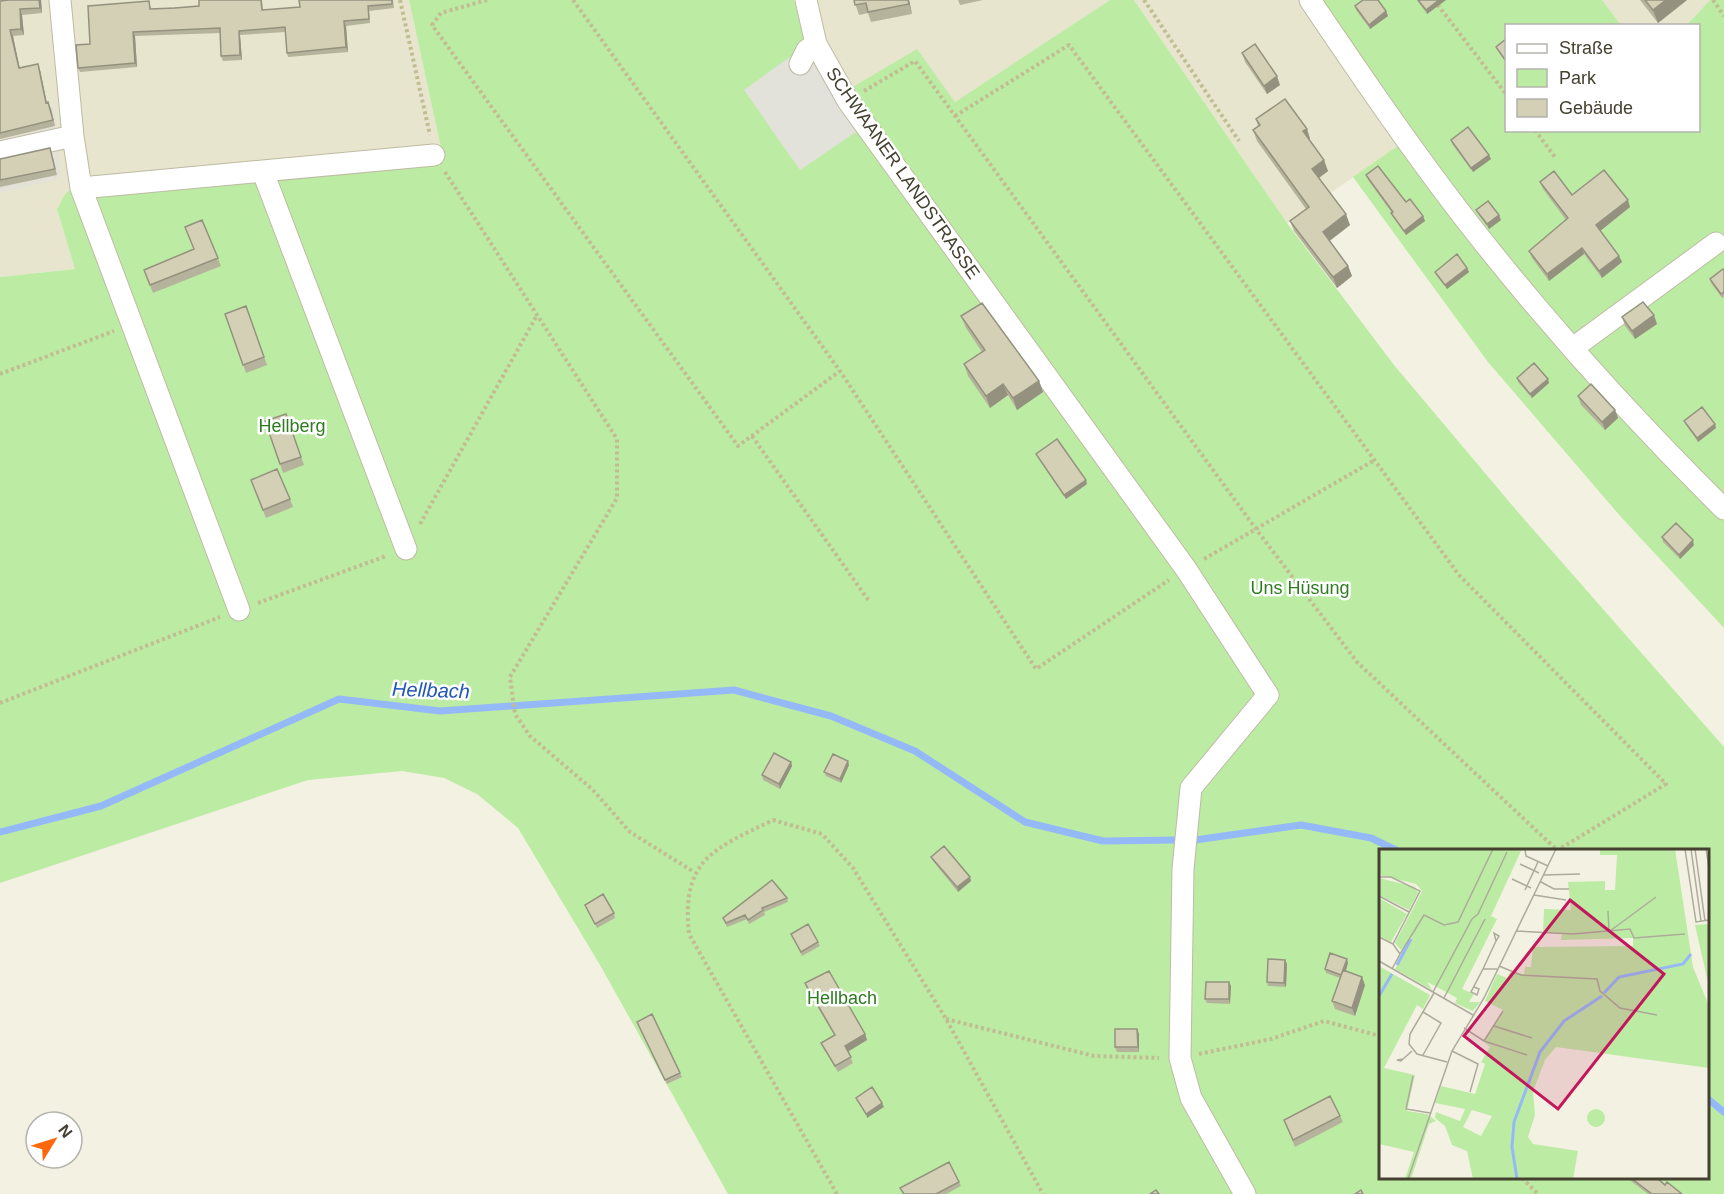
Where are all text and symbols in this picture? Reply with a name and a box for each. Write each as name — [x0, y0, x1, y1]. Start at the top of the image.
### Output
legend — [1505, 24, 1700, 132]
text: Straße — [1559, 38, 1613, 58]
street label: SCHWAANER LANDSTRASSE — [822, 63, 984, 283]
text: Park — [1559, 68, 1597, 88]
text: Gebäude — [1559, 98, 1633, 118]
park label: Hellberg — [258, 416, 326, 436]
park label: Uns Hüsung — [1250, 578, 1350, 598]
water label: Hellbach — [392, 678, 470, 702]
inset map — [1379, 849, 1709, 1179]
park label: Hellbach — [807, 988, 877, 1008]
north arrow — [24, 1110, 84, 1170]
text: N — [55, 1121, 76, 1141]

